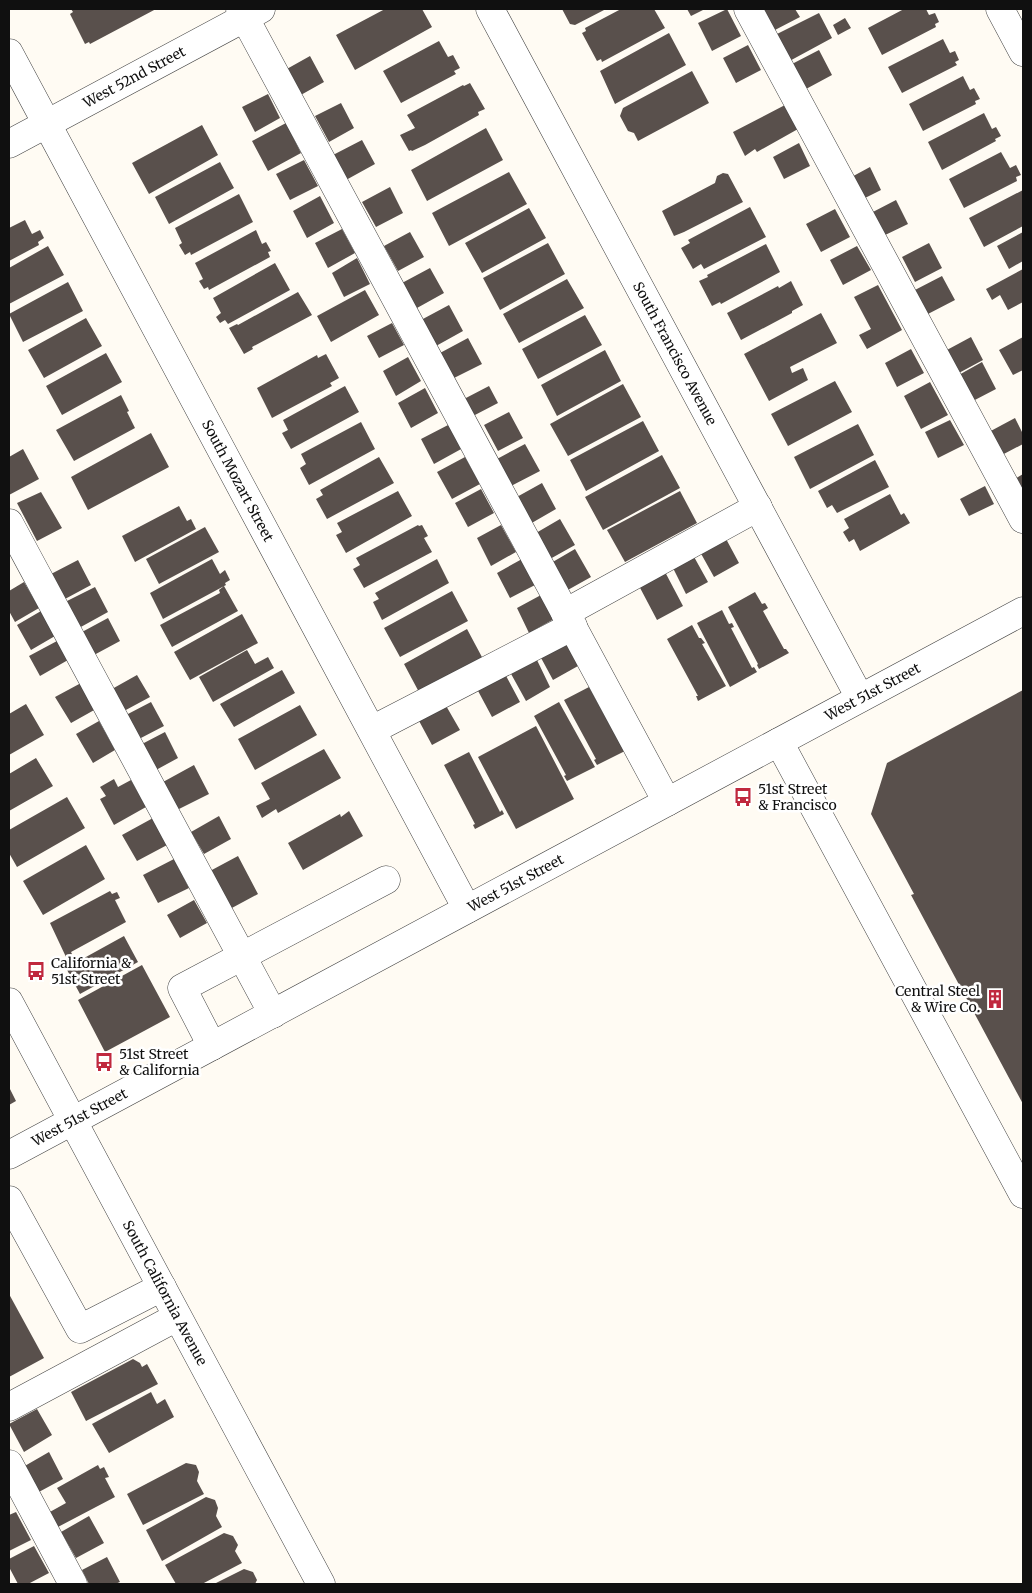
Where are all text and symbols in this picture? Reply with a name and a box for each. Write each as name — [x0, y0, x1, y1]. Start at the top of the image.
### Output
street label: West 52nd Street — [79, 42, 189, 112]
street label: South Francisco Avenue — [629, 279, 721, 428]
street label: South Mozart Street — [198, 417, 278, 545]
street label: West 51st Street — [821, 658, 924, 725]
place label: 51st Street & Francisco — [758, 780, 837, 814]
bus stop icon: 51st Street & Francisco — [732, 786, 754, 808]
street label: West 51st Street — [464, 850, 567, 917]
place label: California & 51st Street — [51, 954, 132, 988]
bus stop icon: California & 51st Street — [25, 960, 47, 982]
place label: Central Steel & Wire Co. — [895, 982, 981, 1016]
building icon: Central Steel & Wire Co. — [984, 988, 1006, 1010]
place label: 51st Street & California — [119, 1045, 200, 1079]
bus stop icon: 51st Street & California — [93, 1051, 115, 1073]
street label: West 51st Street — [28, 1084, 131, 1151]
street label: South California Avenue — [119, 1217, 211, 1369]

